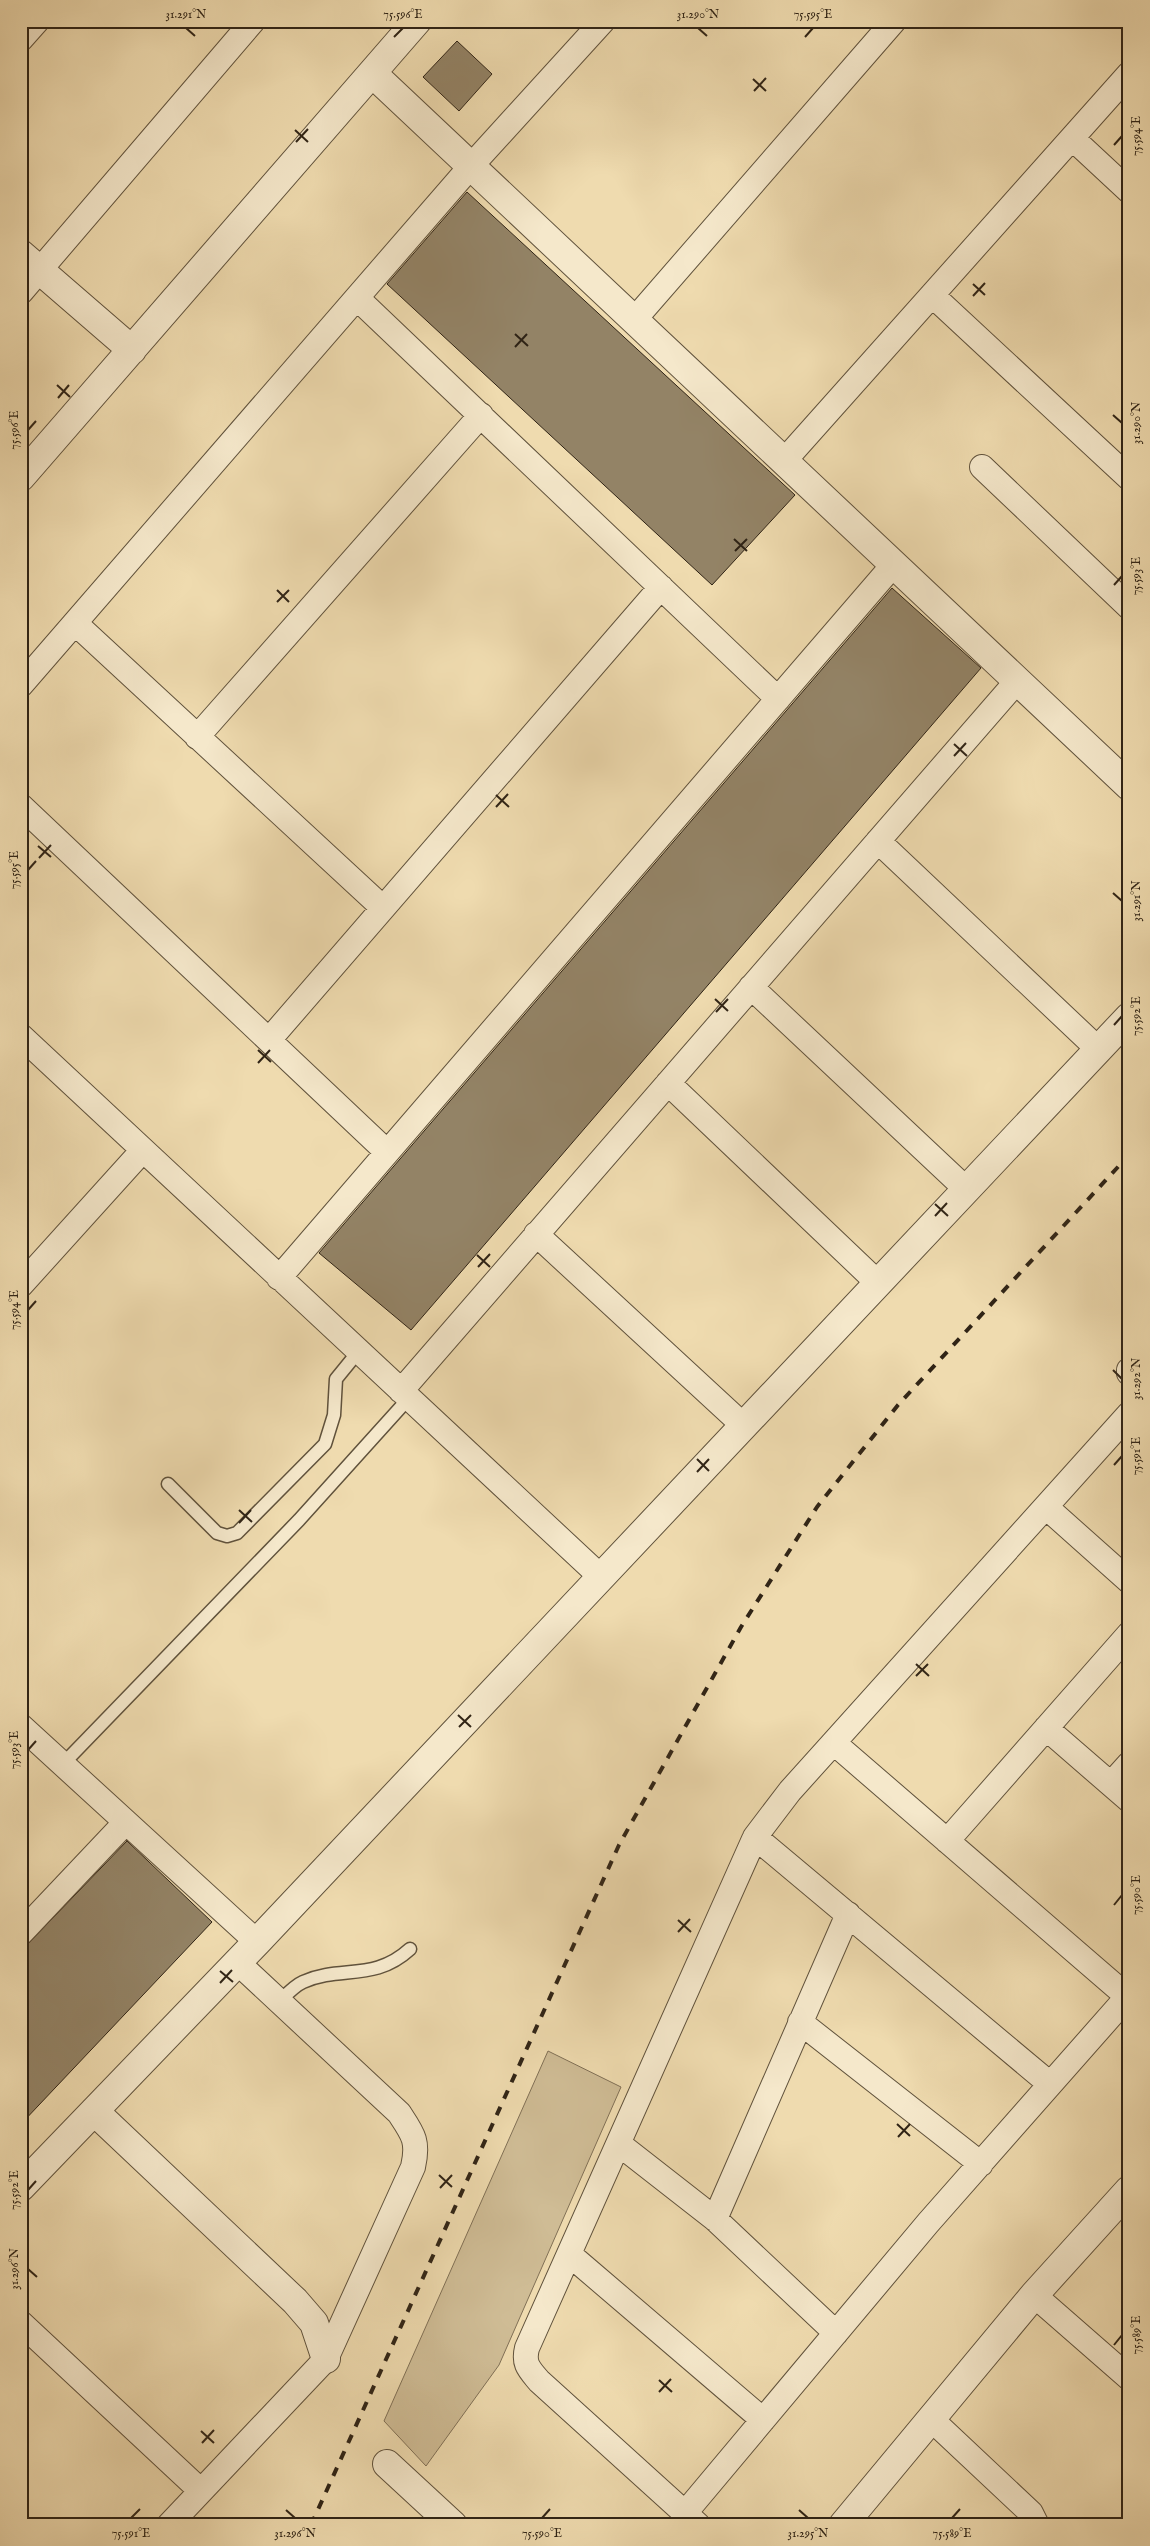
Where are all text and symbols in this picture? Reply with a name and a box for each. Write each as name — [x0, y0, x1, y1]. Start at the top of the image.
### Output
text: 31.291°N — [165, 7, 207, 22]
text: 75.596°E — [383, 7, 423, 22]
text: 31.290°N — [677, 7, 720, 22]
text: 75.595°E — [794, 7, 832, 22]
text: 75.594°E — [1129, 116, 1144, 156]
text: 31.290°N — [1129, 401, 1144, 444]
text: 75.596°E — [7, 410, 22, 450]
text: 75.593°E — [1129, 557, 1144, 595]
text: 75.595°E — [7, 851, 22, 889]
text: 31.291°N — [1129, 880, 1144, 922]
text: 75.592°E — [1129, 996, 1144, 1036]
text: 75.594°E — [7, 1290, 22, 1330]
text: 31.292°N — [1129, 1357, 1144, 1400]
text: 75.591°E — [1129, 1437, 1144, 1475]
text: 75.593°E — [7, 1731, 22, 1769]
text: 75.590°E — [1129, 1875, 1144, 1915]
text: 75.592°E — [7, 2170, 22, 2210]
text: 31.296°N — [7, 2248, 22, 2290]
text: 75.589°E — [1129, 2316, 1144, 2354]
text: 75.591°E — [112, 2526, 150, 2541]
text: 31.296°N — [274, 2526, 316, 2541]
text: 75.590°E — [522, 2526, 562, 2541]
text: 31.295°N — [788, 2526, 829, 2541]
text: 75.589°E — [933, 2526, 971, 2541]

